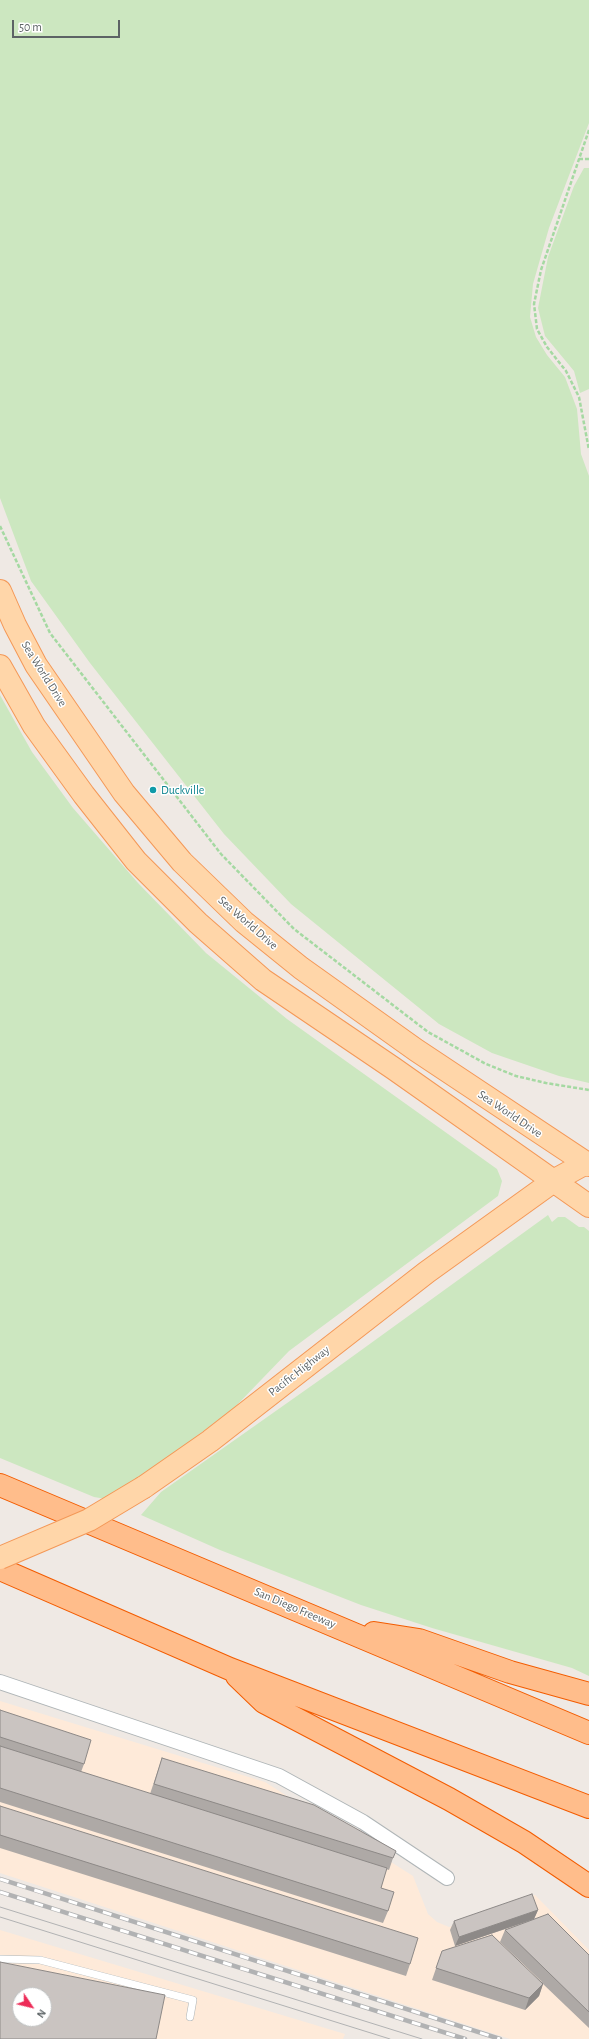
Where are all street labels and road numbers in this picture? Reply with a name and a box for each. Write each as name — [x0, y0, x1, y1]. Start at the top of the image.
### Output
street label: Sea World Drive — [18, 639, 70, 709]
street label: Sea World Drive — [215, 893, 281, 953]
street label: Sea World Drive — [475, 1087, 545, 1141]
street label: Pacific Highway — [266, 1343, 332, 1399]
street label: San Diego Freeway — [252, 1584, 338, 1632]

